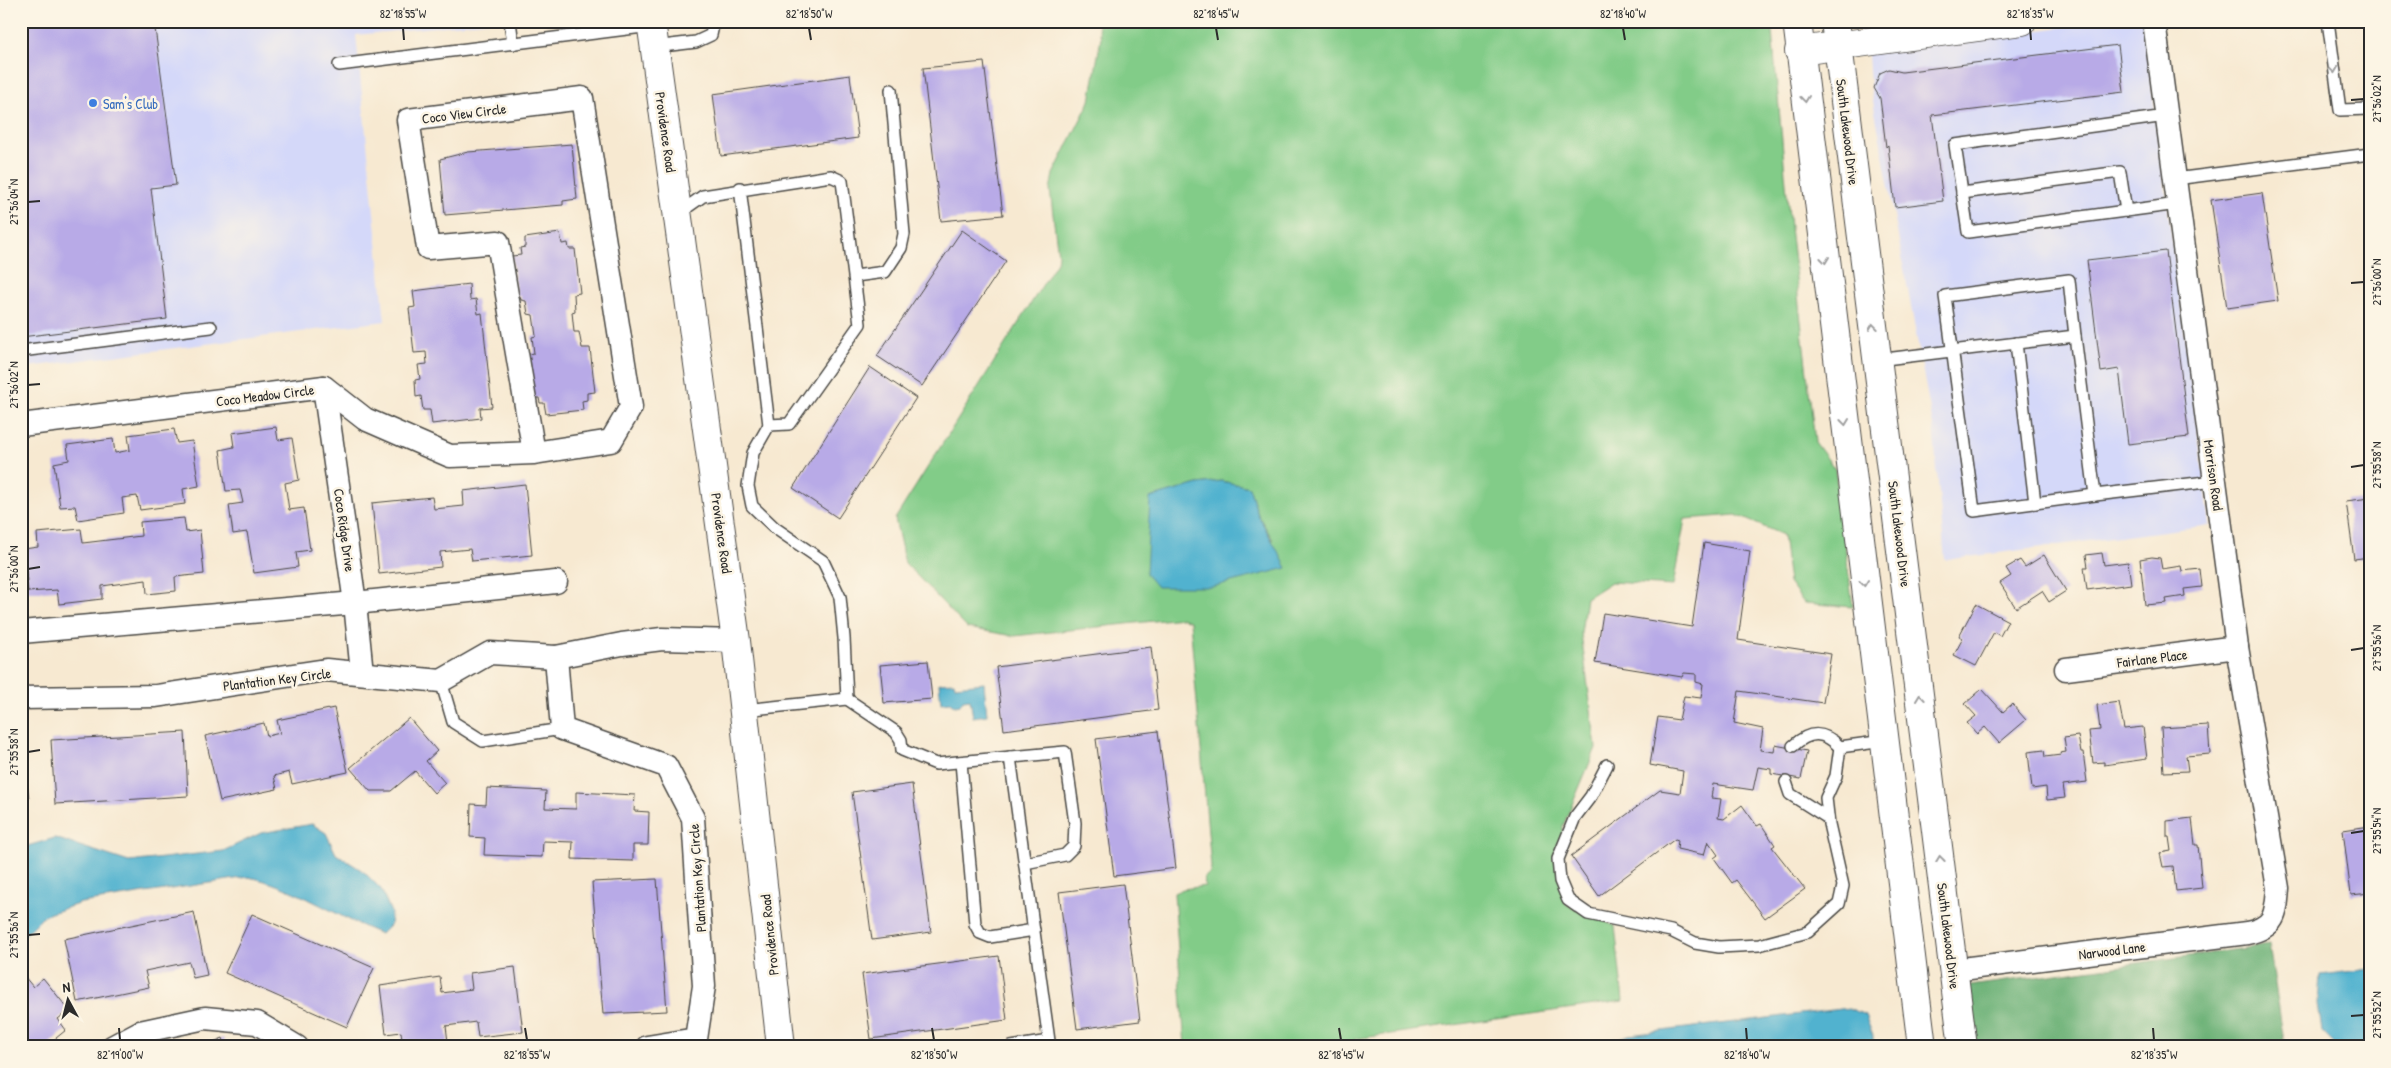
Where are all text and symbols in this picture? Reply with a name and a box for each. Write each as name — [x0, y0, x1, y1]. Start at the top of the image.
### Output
text: 82°18'55"W — [380, 5, 427, 22]
text: 82°18'50"W — [786, 5, 833, 22]
text: 82°18'45"W — [1193, 5, 1239, 22]
text: 82°18'40"W — [1600, 5, 1647, 22]
text: 82°18'35"W — [2007, 5, 2054, 22]
one-way arrow — [2329, 65, 2339, 74]
text: 27°56'02"N — [2368, 75, 2385, 123]
street label: South Lakewood Drive — [1832, 78, 1864, 186]
street label: Providence Road — [651, 91, 681, 174]
place label: Sam's Club — [103, 94, 158, 113]
one-way arrow — [1799, 95, 1810, 103]
marker: Sam's Club — [87, 97, 99, 109]
street label: Coco View Circle — [421, 98, 508, 128]
text: 27°56'04"N — [5, 179, 22, 225]
one-way arrow — [1819, 257, 1830, 265]
text: 27°56'00"N — [2368, 259, 2385, 305]
one-way arrow — [1868, 322, 1879, 330]
text: 27°56'02"N — [5, 361, 22, 409]
street label: Coco Meadow Circle — [215, 380, 316, 410]
one-way arrow — [1839, 418, 1850, 426]
street label: Morrison Road — [2200, 438, 2228, 512]
text: 27°55'58"N — [2368, 442, 2385, 488]
street label: South Lakewood Drive — [1884, 480, 1916, 588]
street label: Coco Ridge Drive — [329, 487, 360, 573]
street label: Providence Road — [707, 492, 737, 575]
text: 27°56'00"N — [5, 546, 22, 592]
one-way arrow — [1858, 579, 1869, 587]
text: 27°55'56"N — [2368, 625, 2385, 671]
street label: Fairlane Place — [2115, 644, 2189, 672]
street label: Plantation Key Circle — [222, 663, 333, 696]
one-way arrow — [1915, 694, 1926, 702]
text: 27°55'58"N — [5, 729, 22, 775]
text: 27°55'54"N — [2368, 808, 2385, 854]
street label: Plantation Key Circle — [684, 823, 711, 933]
one-way arrow — [1935, 855, 1946, 863]
street label: South Lakewood Drive — [1933, 882, 1965, 990]
street label: Providence Road — [755, 893, 783, 976]
text: 27°55'56"N — [5, 912, 22, 958]
street label: Narwood Lane — [2077, 936, 2147, 964]
north arrow — [42, 976, 92, 1026]
text: N — [61, 977, 72, 996]
text: 27°55'52"N — [2368, 991, 2385, 1039]
text: 82°19'00"W — [97, 1046, 144, 1063]
text: 82°18'55"W — [504, 1046, 551, 1063]
text: 82°18'50"W — [911, 1046, 958, 1063]
text: 82°18'45"W — [1318, 1046, 1364, 1063]
text: 82°18'40"W — [1724, 1046, 1771, 1063]
text: 82°18'35"W — [2131, 1046, 2178, 1063]

